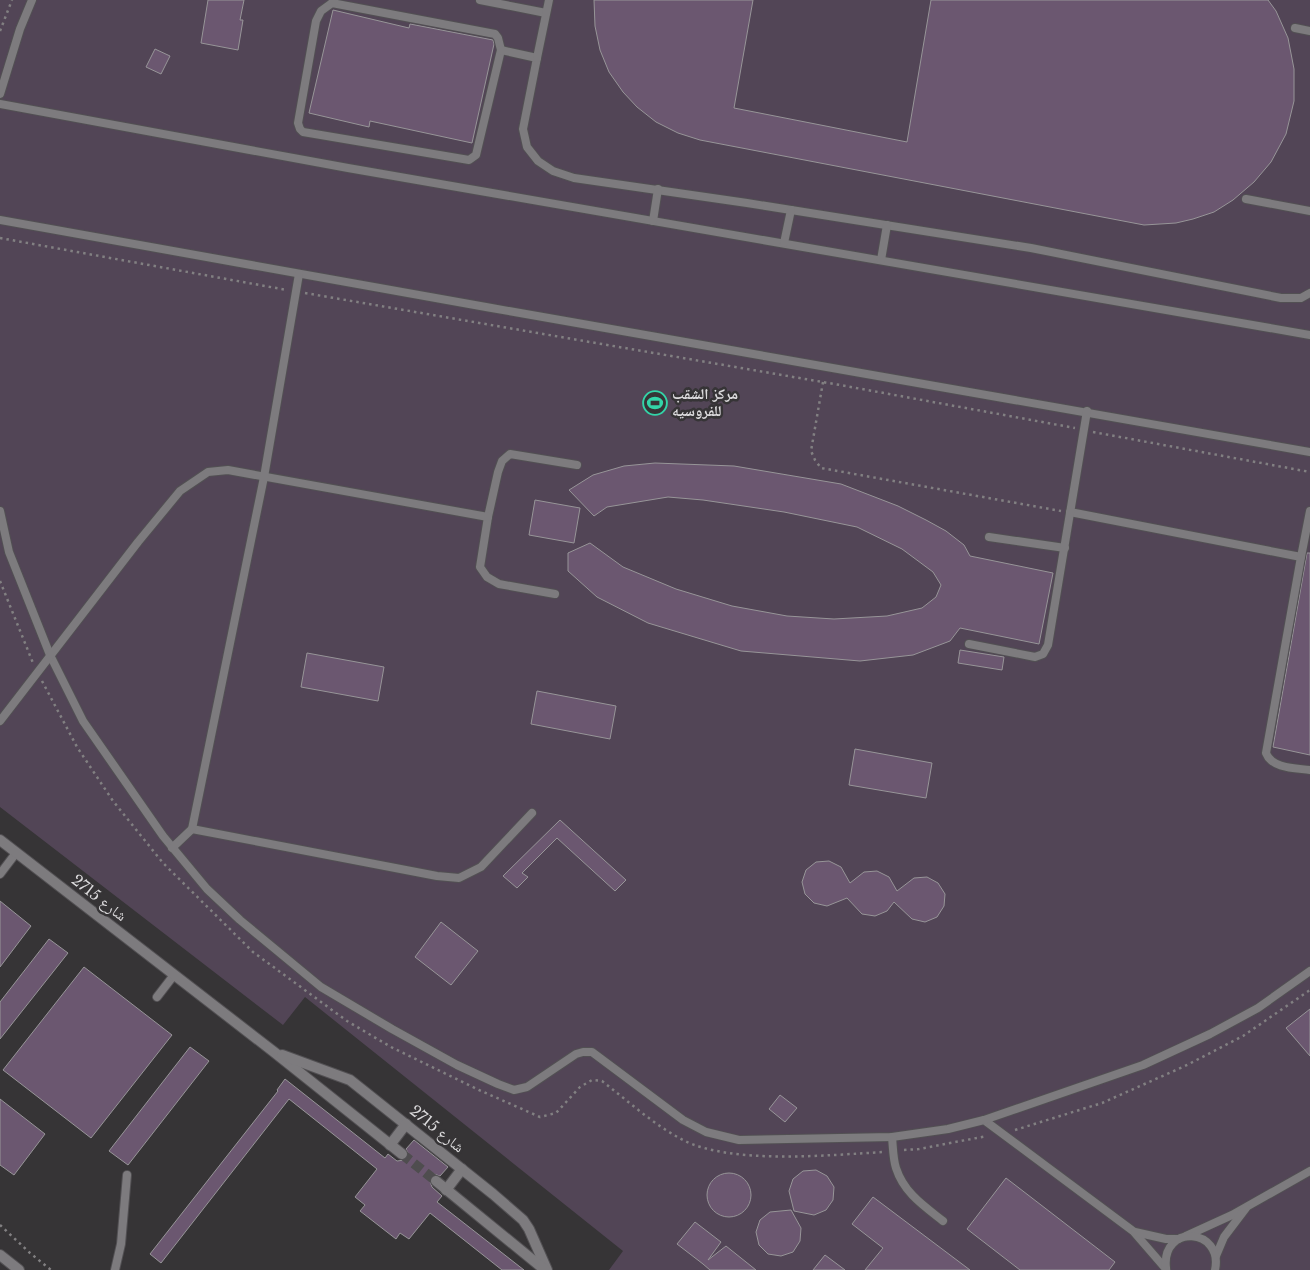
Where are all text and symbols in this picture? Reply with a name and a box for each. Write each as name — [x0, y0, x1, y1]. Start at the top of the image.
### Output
place label: مركز الشقب للفروسيه — [672, 384, 738, 420]
sports icon: مركز الشقب للفروسيه — [642, 390, 668, 416]
street label: شارع 2715 — [67, 870, 131, 926]
street label: شارع 2715 — [406, 1101, 469, 1157]

